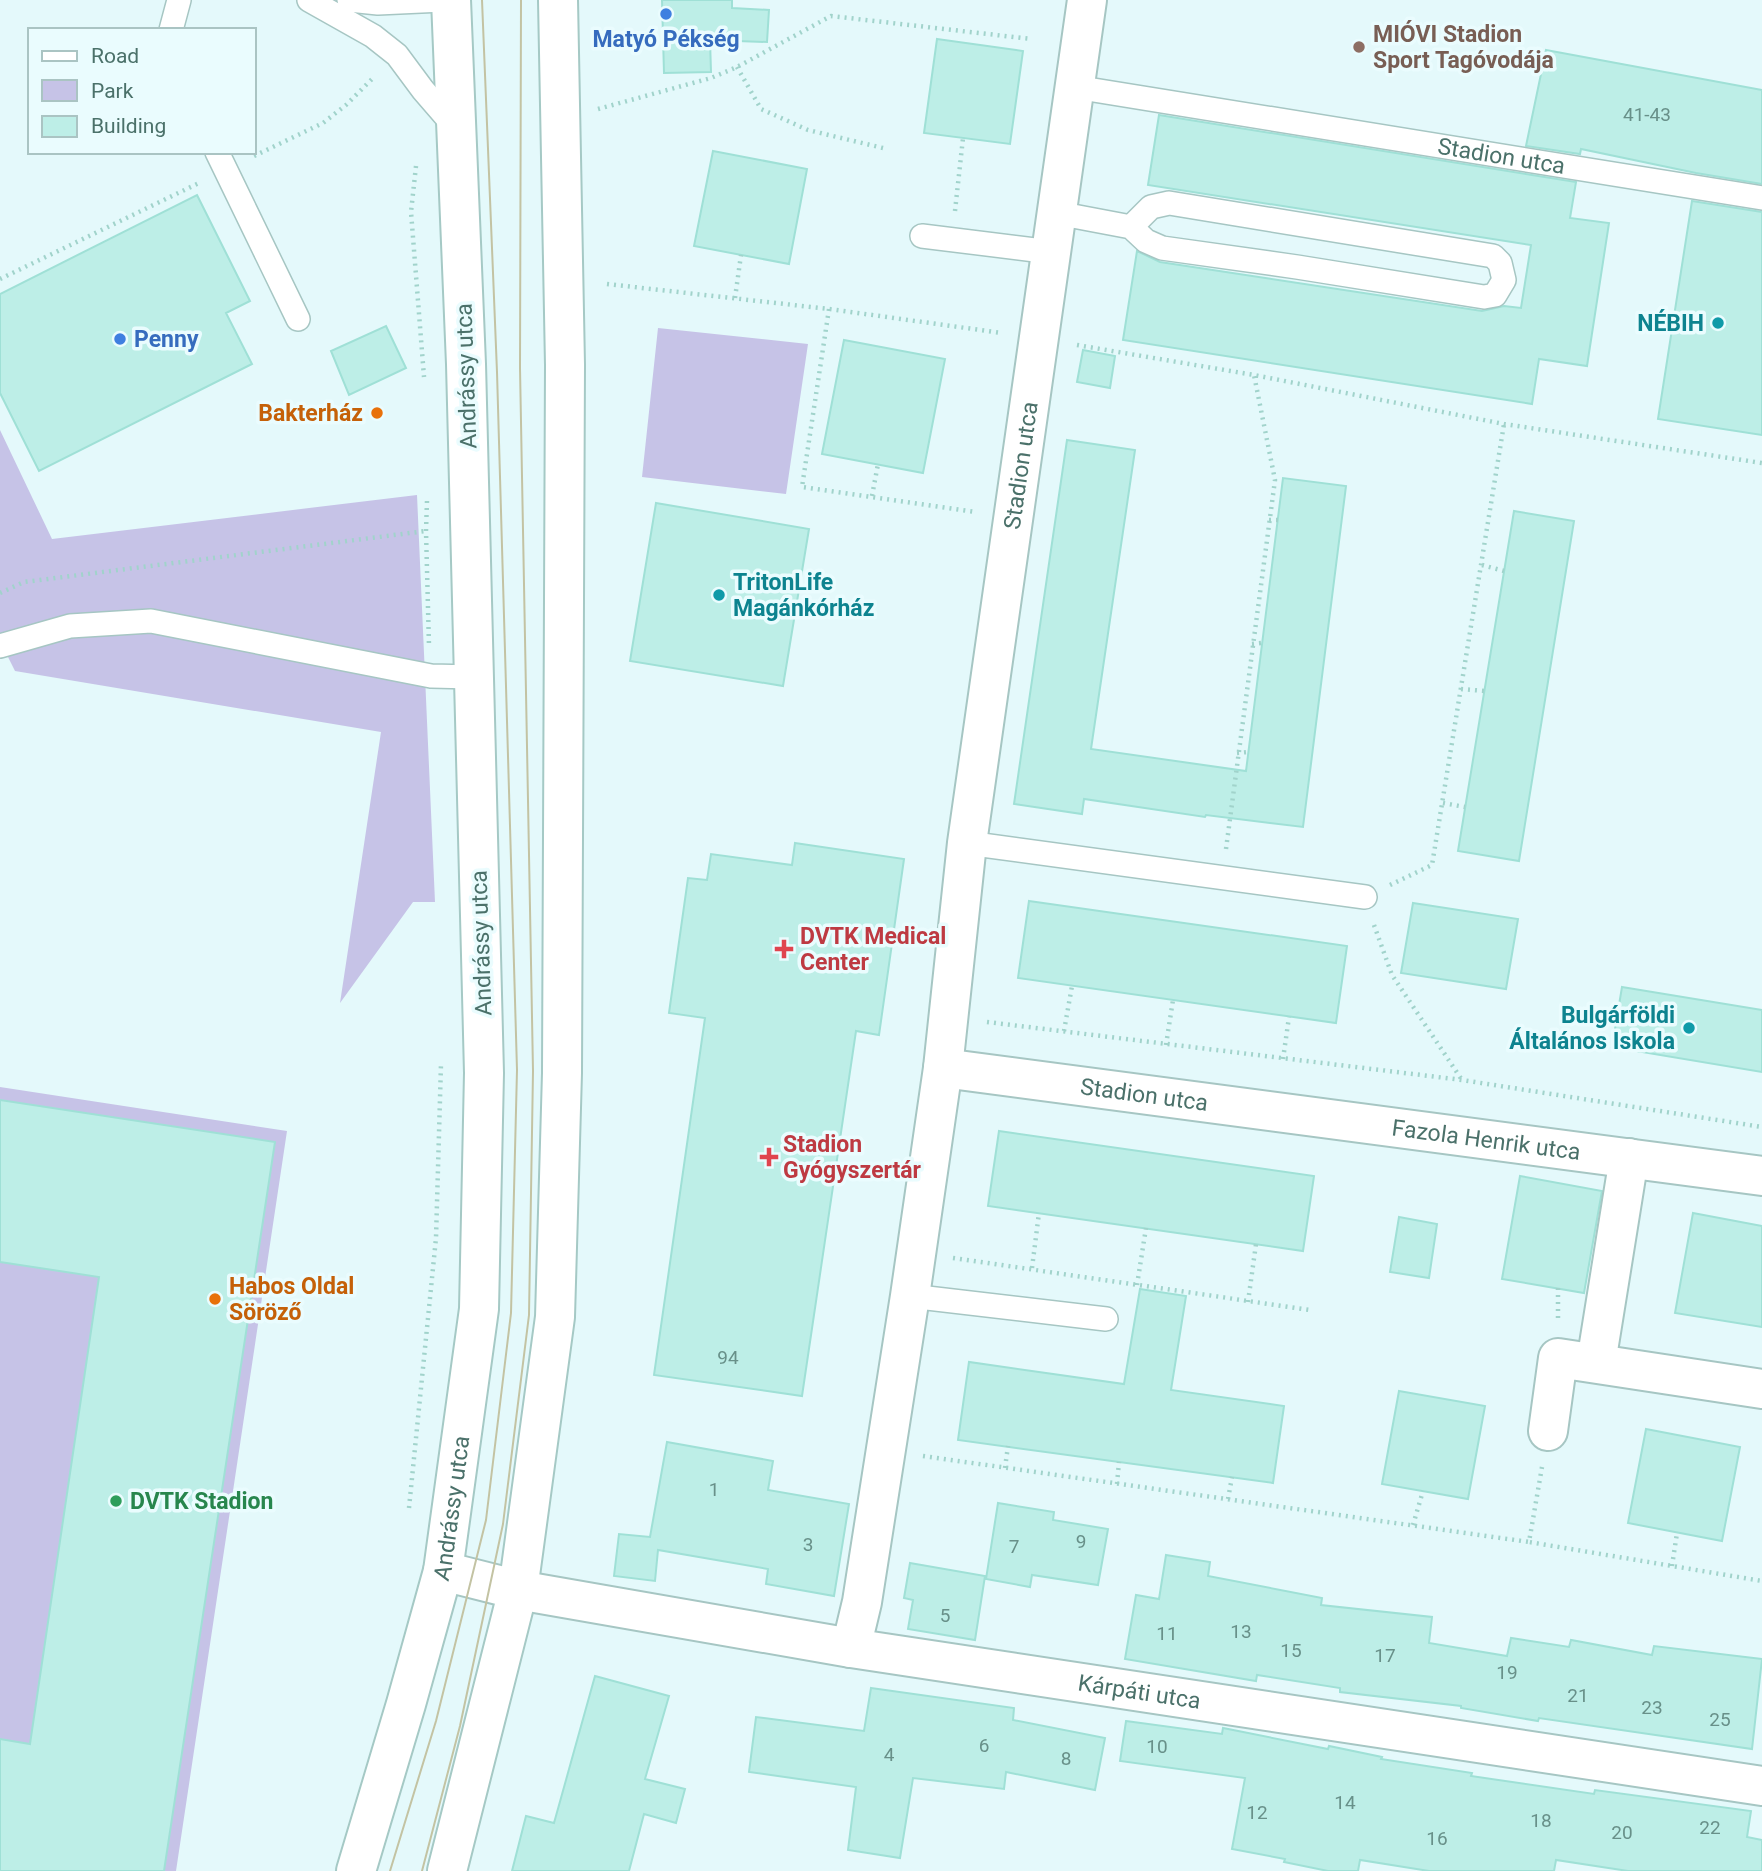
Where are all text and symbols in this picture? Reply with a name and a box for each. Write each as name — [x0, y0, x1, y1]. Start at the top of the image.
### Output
marker: Matyó Pékség — [658, 6, 674, 22]
place label: MIÓVI Stadion Sport Tagóvodája — [1373, 20, 1554, 74]
place label: Matyó Pékség — [592, 26, 740, 53]
legend — [28, 28, 256, 154]
marker: MIÓVI Stadion Sport Tagóvodája — [1351, 39, 1367, 55]
text: Road — [91, 44, 139, 68]
text: Park — [91, 79, 134, 103]
house number: 41-43 — [1623, 103, 1671, 126]
text: Building — [91, 114, 166, 138]
street label: Stadion utca — [1436, 133, 1567, 180]
street label: Andrássy utca — [450, 303, 483, 449]
place label: NÉBIH — [1637, 309, 1704, 337]
marker: NÉBIH — [1710, 315, 1726, 331]
place label: Penny — [134, 326, 199, 353]
marker: Penny — [112, 331, 128, 347]
place label: Bakterház — [258, 400, 363, 427]
street label: Stadion utca — [999, 400, 1044, 531]
marker: Bakterház — [369, 405, 385, 421]
place label: TritonLife Magánkórház — [733, 569, 874, 622]
marker: TritonLife Magánkórház — [711, 587, 727, 603]
street label: Andrássy utca — [465, 870, 498, 1016]
place label: DVTK Medical Center — [800, 923, 946, 976]
marker: DVTK Medical Center — [774, 939, 794, 959]
place label: Bulgárföldi Általános Iskola — [1509, 1002, 1675, 1055]
marker: Bulgárföldi Általános Iskola — [1681, 1020, 1697, 1036]
street label: Stadion utca — [1079, 1073, 1210, 1117]
street label: Fazola Henrik utca — [1390, 1114, 1582, 1166]
place label: Stadion Gyógyszertár — [783, 1131, 922, 1184]
marker: Stadion Gyógyszertár — [761, 1149, 777, 1165]
place label: Habos Oldal Söröző — [229, 1273, 354, 1326]
marker: Habos Oldal Söröző — [207, 1291, 223, 1307]
house number: 94 — [717, 1346, 739, 1369]
street label: Andrássy utca — [428, 1434, 475, 1584]
house number: 1 — [709, 1478, 719, 1501]
place label: DVTK Stadion — [130, 1488, 273, 1515]
marker: DVTK Stadion — [108, 1493, 124, 1509]
house number: 9 — [1076, 1530, 1086, 1553]
house number: 3 — [803, 1533, 813, 1556]
house number: 7 — [1009, 1535, 1019, 1558]
house number: 5 — [940, 1604, 950, 1627]
house number: 13 — [1230, 1620, 1252, 1643]
house number: 11 — [1156, 1622, 1178, 1645]
house number: 15 — [1280, 1639, 1302, 1662]
house number: 17 — [1374, 1644, 1396, 1667]
house number: 19 — [1496, 1661, 1518, 1684]
street label: Kárpáti utca — [1076, 1670, 1202, 1715]
house number: 21 — [1567, 1684, 1589, 1707]
house number: 23 — [1641, 1696, 1663, 1719]
house number: 25 — [1709, 1708, 1731, 1731]
house number: 6 — [979, 1734, 989, 1757]
house number: 10 — [1146, 1735, 1168, 1758]
house number: 4 — [884, 1743, 895, 1766]
house number: 8 — [1061, 1747, 1071, 1770]
house number: 14 — [1334, 1791, 1356, 1814]
house number: 12 — [1246, 1801, 1268, 1824]
house number: 18 — [1530, 1809, 1552, 1832]
house number: 22 — [1699, 1816, 1721, 1839]
house number: 20 — [1611, 1821, 1633, 1844]
house number: 16 — [1426, 1827, 1448, 1850]

